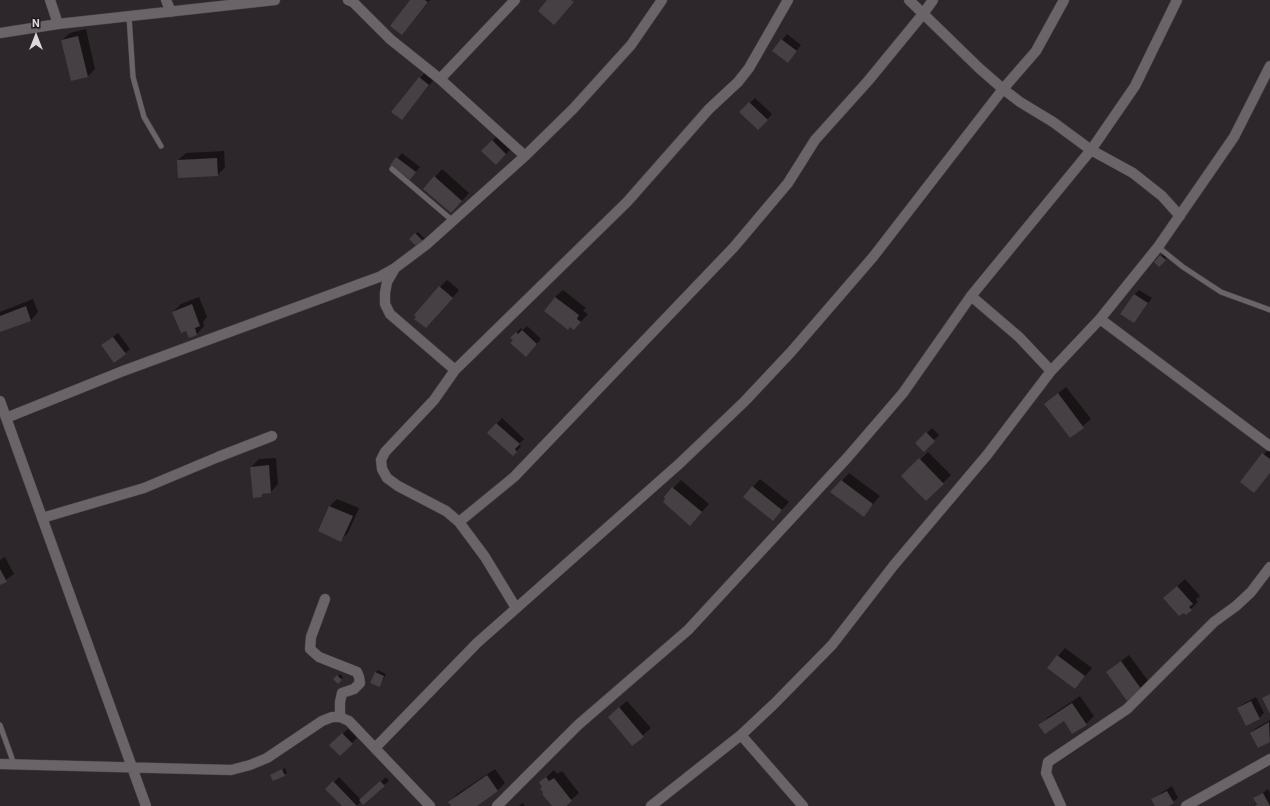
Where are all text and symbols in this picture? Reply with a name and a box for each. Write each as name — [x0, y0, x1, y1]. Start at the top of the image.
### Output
north arrow — [16, 16, 56, 56]
text: N — [32, 17, 40, 30]

